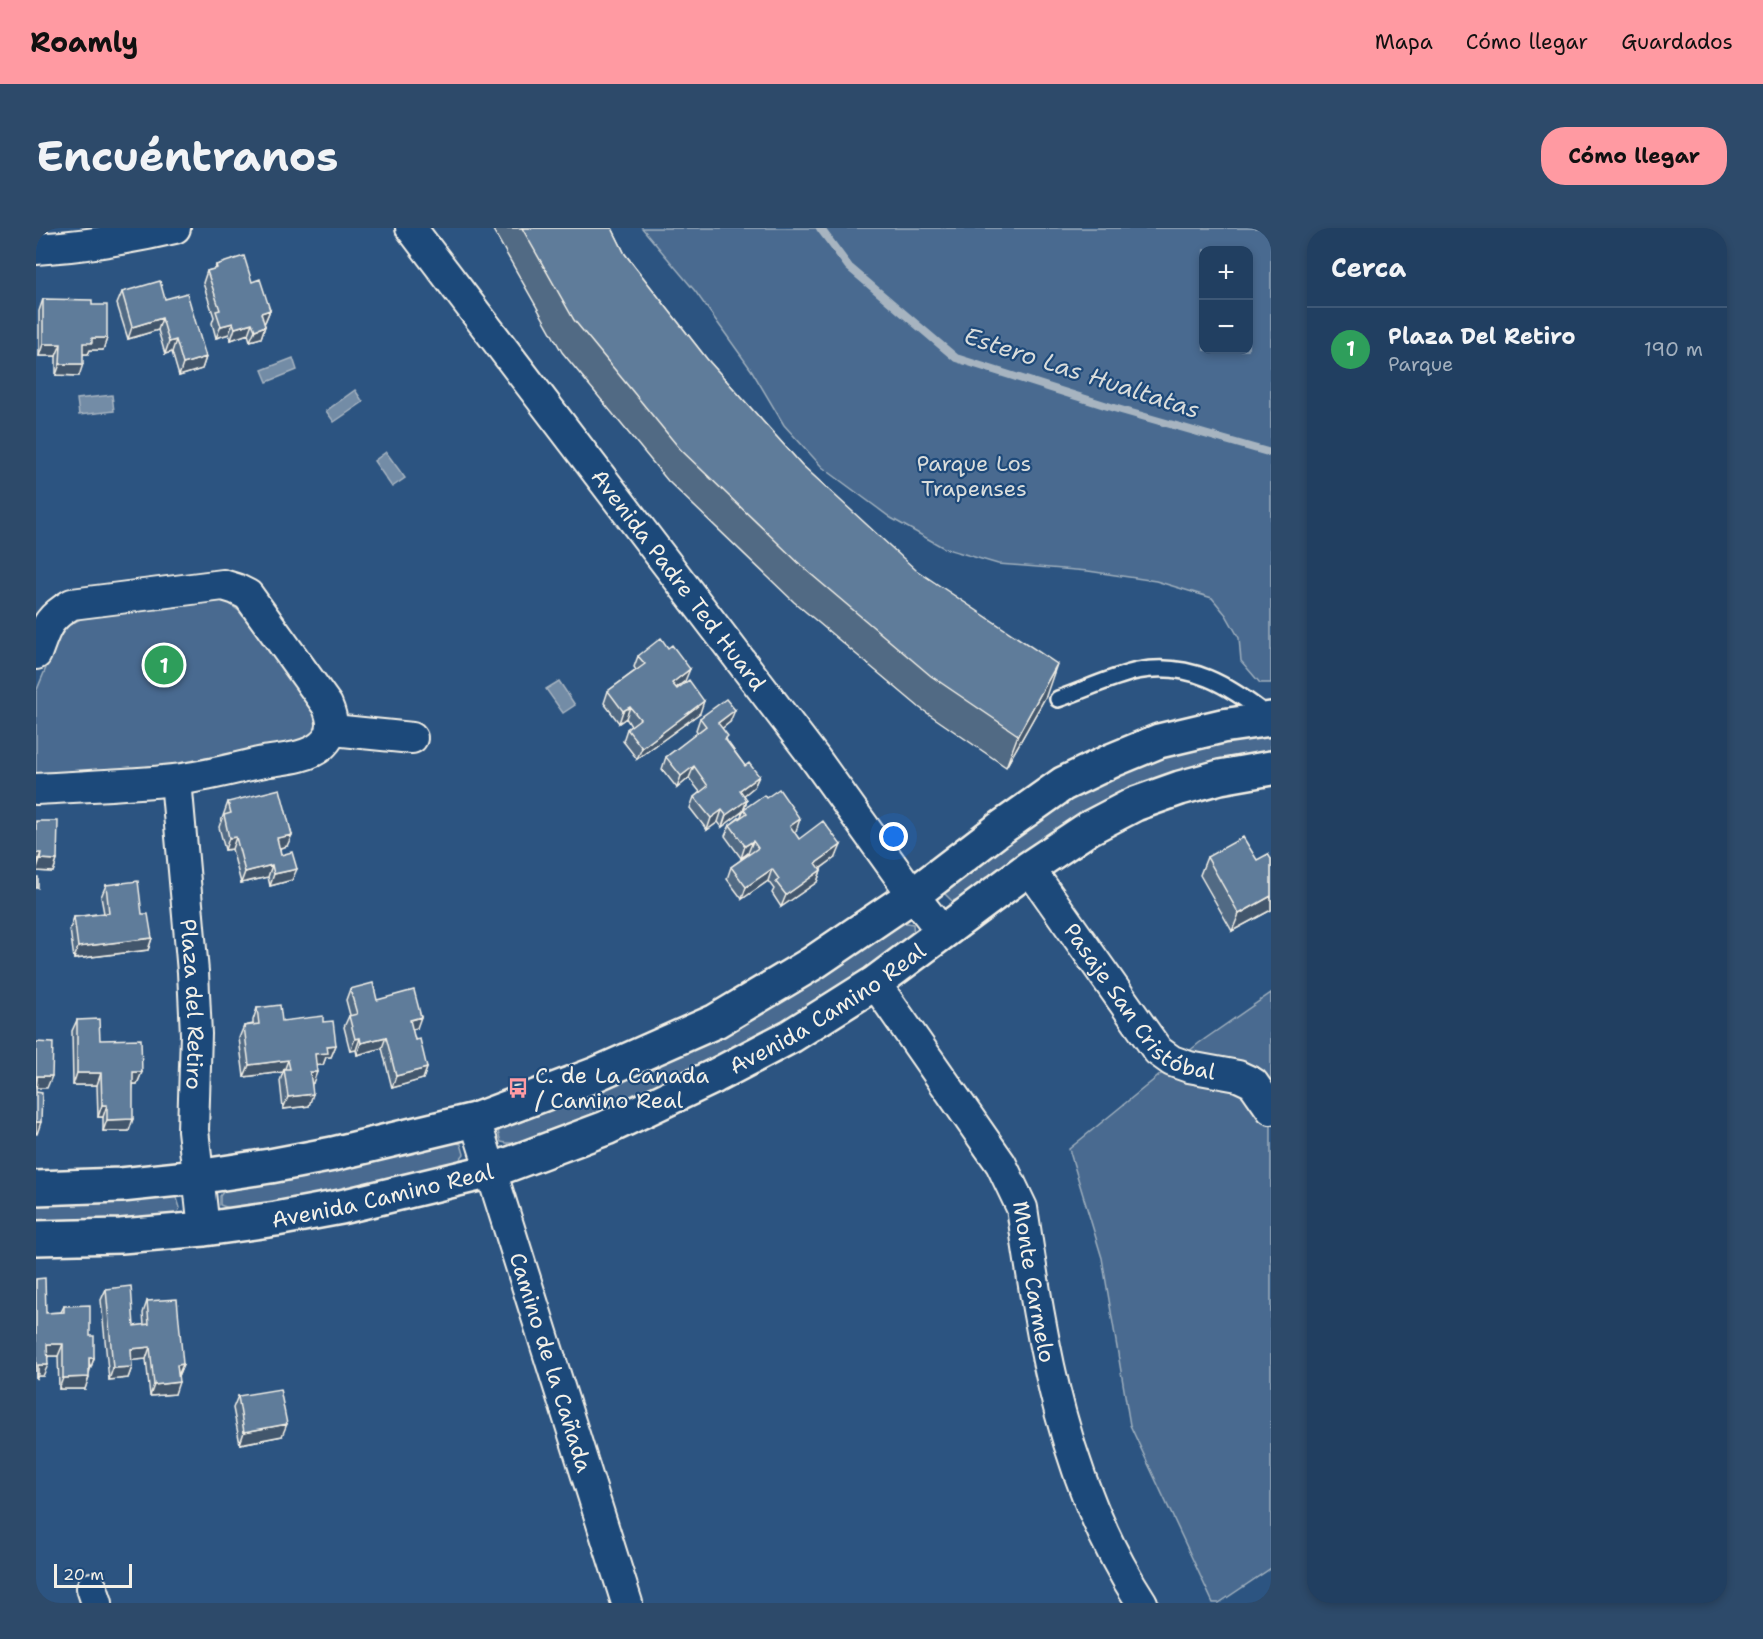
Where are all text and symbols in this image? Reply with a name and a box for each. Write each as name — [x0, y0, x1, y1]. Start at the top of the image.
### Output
text: Roamly — [30, 23, 138, 61]
text: Mapa — [1375, 28, 1433, 56]
text: Cómo llegar — [1466, 28, 1588, 56]
text: Guardados — [1621, 28, 1733, 56]
button: Cómo llegar — [1541, 127, 1727, 185]
text: Encuéntranos — [36, 128, 338, 184]
map controls — [1199, 246, 1253, 354]
button: + — [1199, 246, 1253, 300]
text: Cerca — [1331, 250, 1406, 285]
button: − — [1199, 300, 1253, 354]
water label: Estero Las Hualtatas — [960, 320, 1204, 426]
text: Plaza Del Retiro — [1388, 322, 1576, 351]
text: 1 — [1346, 336, 1355, 362]
text: 190 m — [1644, 336, 1703, 362]
text: Parque — [1388, 351, 1453, 377]
park label: Parque Los Trapenses — [917, 449, 1031, 503]
street label: Avenida Padre Ted Huard — [585, 463, 773, 696]
pin: 1 — [144, 642, 184, 688]
your location — [879, 822, 908, 851]
street label: Plaza del Retiro — [174, 917, 211, 1090]
street label: Pasaje San Cristóbal — [1058, 917, 1218, 1086]
street label: Avenida Camino Real — [724, 936, 931, 1081]
place label: C. de La Canada / Camino Real — [535, 1061, 709, 1115]
bus stop icon: C. de La Canada / Camino Real — [506, 1076, 530, 1100]
street label: Avenida Camino Real — [269, 1156, 497, 1234]
street label: Monte Carmelo — [1007, 1199, 1062, 1365]
street label: Camino de la Cañada — [503, 1249, 600, 1476]
scale bar — [54, 1561, 132, 1588]
text: 20 m — [63, 1564, 104, 1585]

